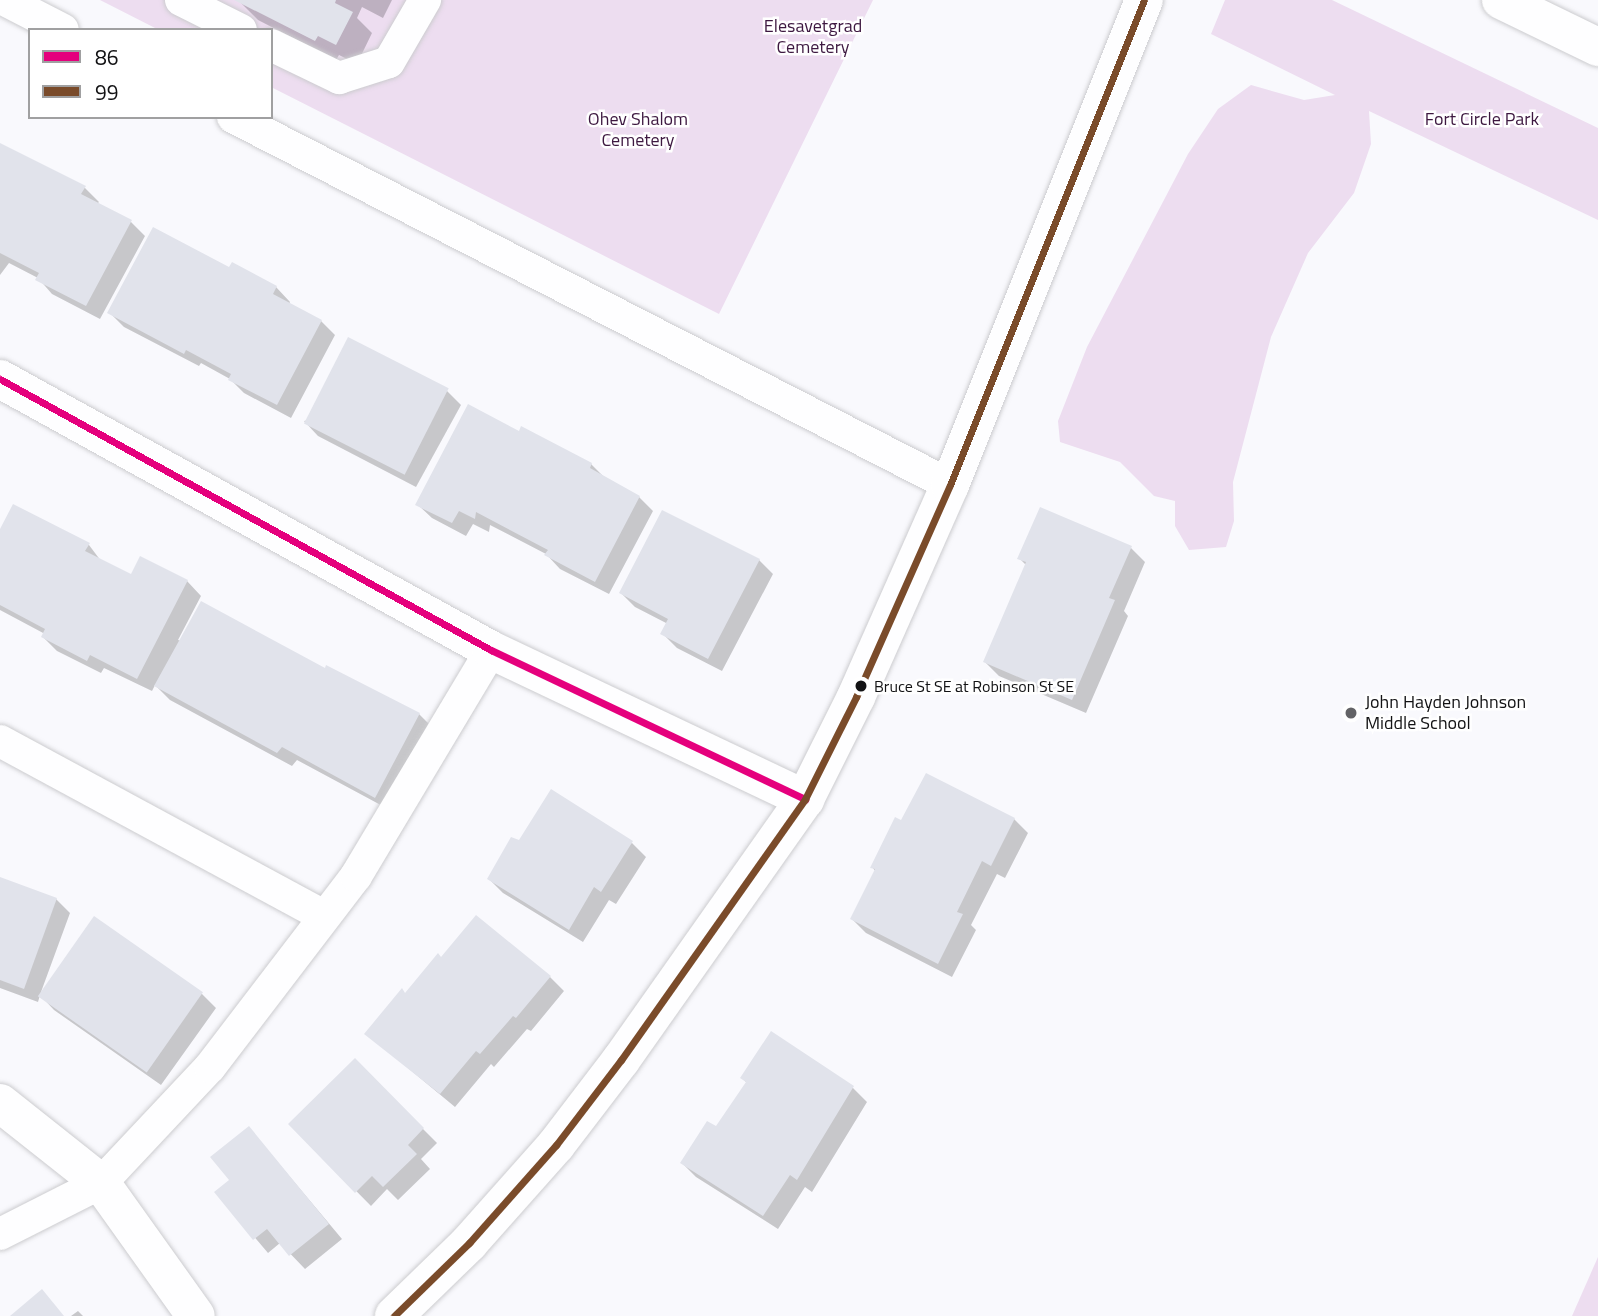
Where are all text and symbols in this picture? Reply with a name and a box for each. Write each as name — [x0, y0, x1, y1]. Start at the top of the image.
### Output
park label: Elesavetgrad Cemetery — [764, 16, 862, 58]
legend — [28, 28, 273, 119]
text: 86 — [95, 41, 119, 73]
text: 99 — [95, 76, 119, 108]
park label: Fort Circle Park — [1425, 108, 1539, 130]
park label: Ohev Shalom Cemetery — [588, 109, 688, 152]
place label: Bruce St SE at Robinson St SE — [874, 676, 1074, 696]
marker: Bruce St SE at Robinson St SE — [854, 679, 868, 693]
place label: John Hayden Johnson Middle School — [1365, 692, 1526, 734]
marker: John Hayden Johnson Middle School — [1343, 705, 1359, 721]

